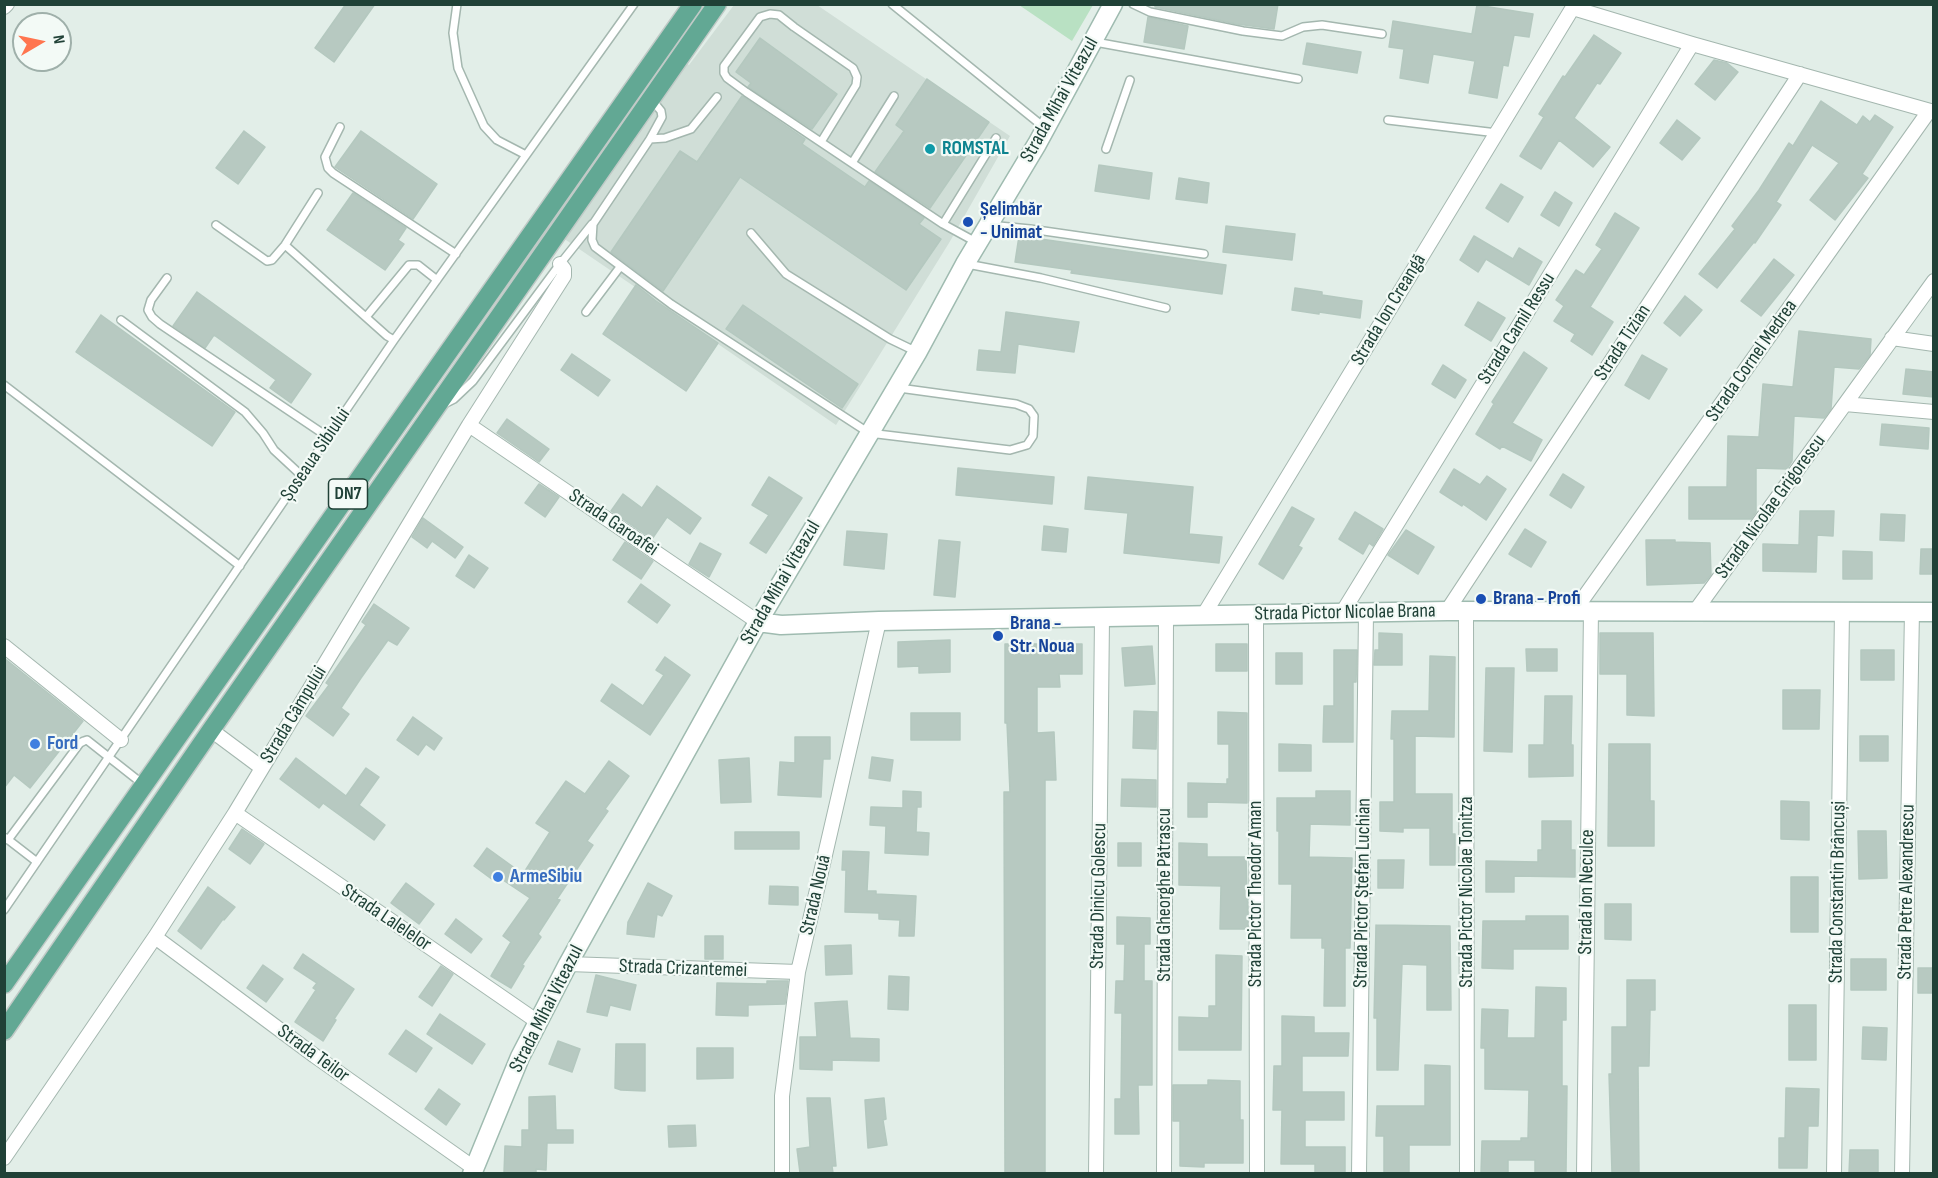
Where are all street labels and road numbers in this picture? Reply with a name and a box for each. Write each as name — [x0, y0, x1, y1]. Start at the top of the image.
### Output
street label: Strada Mihai Viteazul — [1016, 33, 1104, 167]
street label: Strada Ion Creangă — [1346, 250, 1432, 370]
street label: Strada Camil Ressu — [1473, 269, 1561, 389]
street label: Strada Cornel Medrea — [1701, 295, 1803, 427]
street label: Strada Tizian — [1590, 300, 1656, 386]
street label: Șoseaua Sibiului — [276, 404, 356, 506]
street label: Strada Nicolae Grigorescu — [1711, 430, 1831, 584]
road number: DN7 — [328, 479, 368, 509]
street label: Strada Garoafei — [564, 484, 662, 562]
street label: Strada Mihai Viteazul — [736, 517, 826, 649]
street label: Strada Pictor Nicolae Brana — [1254, 599, 1436, 627]
street label: Strada Câmpului — [256, 662, 332, 768]
street label: Strada Pictor Nicolae Tonitza — [1455, 796, 1479, 988]
street label: Strada Pictor Ștefan Luchian — [1349, 798, 1377, 988]
street label: Strada Pictor Theodor Aman — [1244, 801, 1268, 987]
street label: Strada Constantin Brâncuși — [1824, 801, 1852, 983]
street label: Strada Petre Alexandrescu — [1893, 804, 1921, 980]
street label: Strada Gheorghe Pătrașcu — [1153, 808, 1177, 982]
street label: Strada Dinicu Golescu — [1086, 823, 1112, 969]
street label: Strada Ion Neculce — [1574, 829, 1600, 955]
street label: Strada Nouă — [795, 853, 837, 937]
street label: Strada Lalelelor — [336, 879, 436, 957]
street label: Strada Mihai Viteazul — [505, 941, 589, 1077]
street label: Strada Crizantemei — [619, 955, 747, 983]
street label: Strada Teilor — [272, 1020, 354, 1088]

